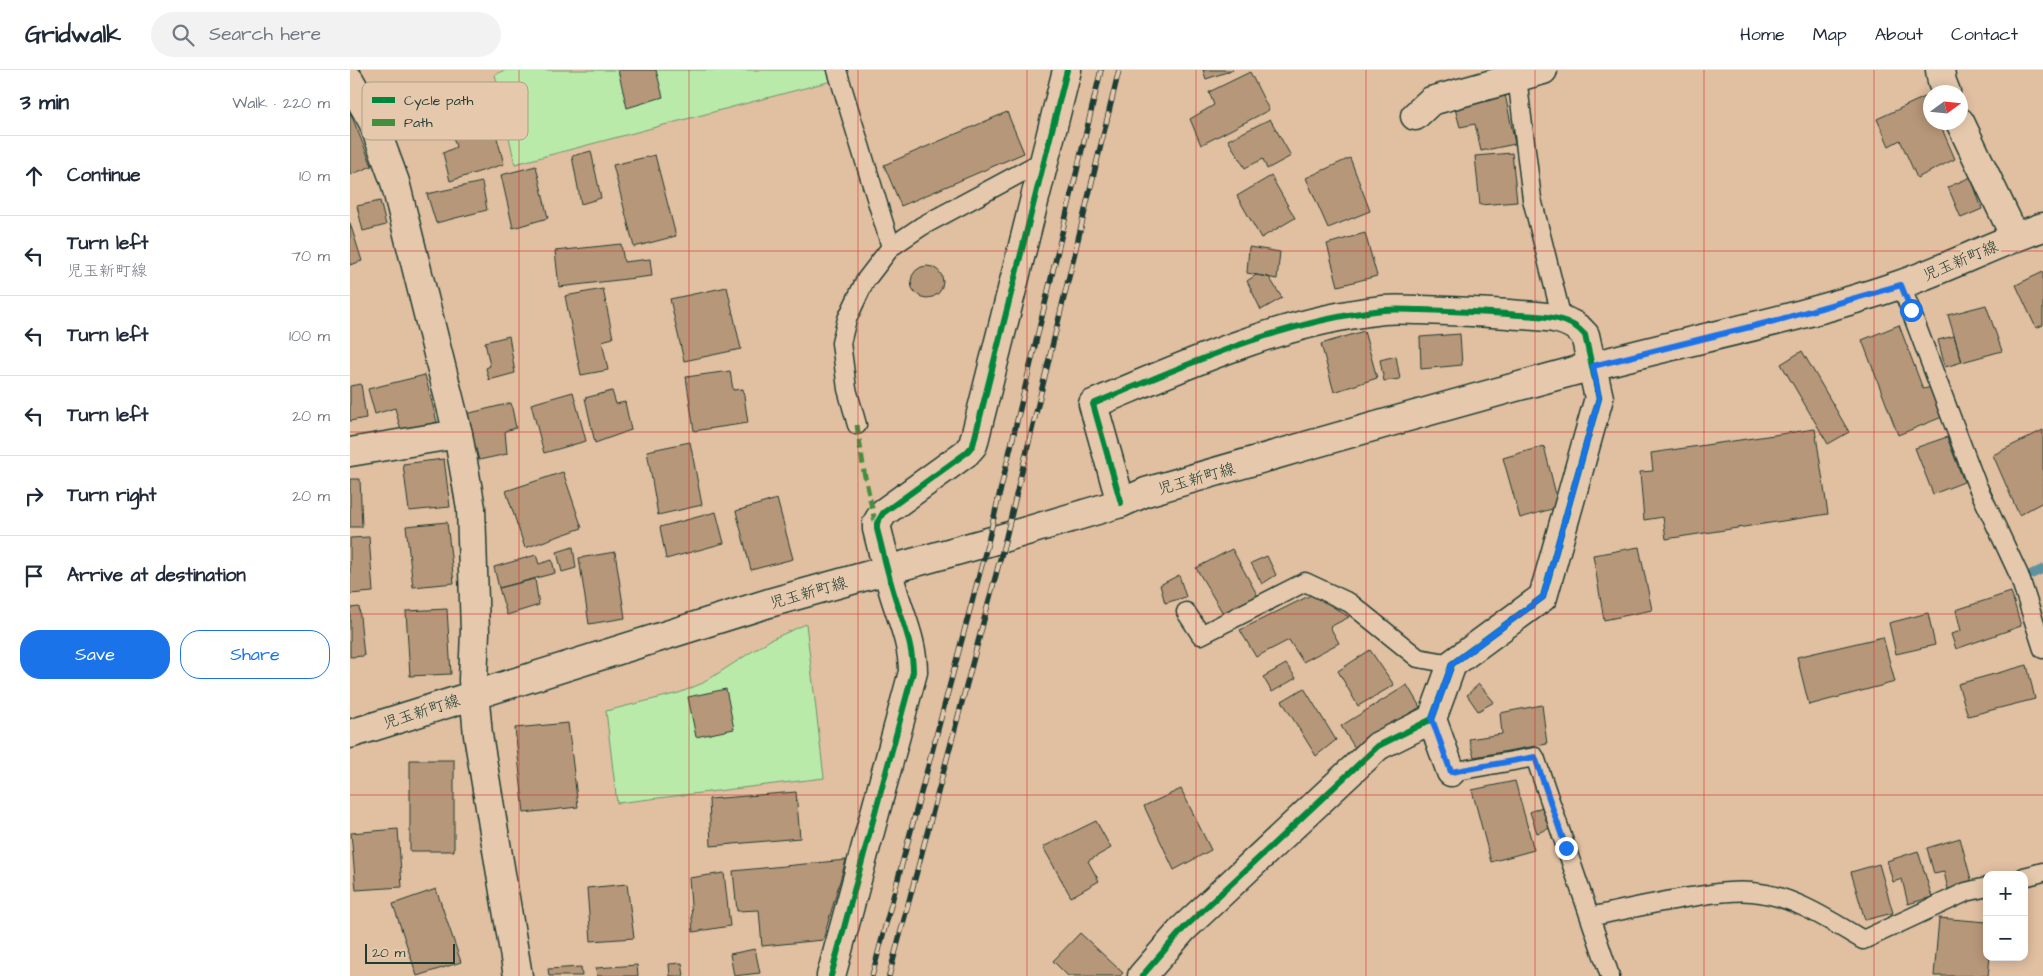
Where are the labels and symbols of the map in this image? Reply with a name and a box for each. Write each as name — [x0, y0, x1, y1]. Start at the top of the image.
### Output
legend — [362, 82, 528, 140]
north arrow — [1923, 85, 1968, 130]
text: Cycle path — [404, 91, 473, 111]
text: Path — [404, 113, 433, 133]
street label: 児玉新町線 — [1919, 235, 2002, 287]
route start — [1900, 299, 1923, 322]
street label: 児玉新町線 — [1155, 457, 1238, 501]
street label: 児玉新町線 — [767, 571, 850, 615]
street label: 児玉新町線 — [380, 689, 463, 735]
route end — [1555, 837, 1578, 860]
scale bar — [365, 941, 455, 964]

